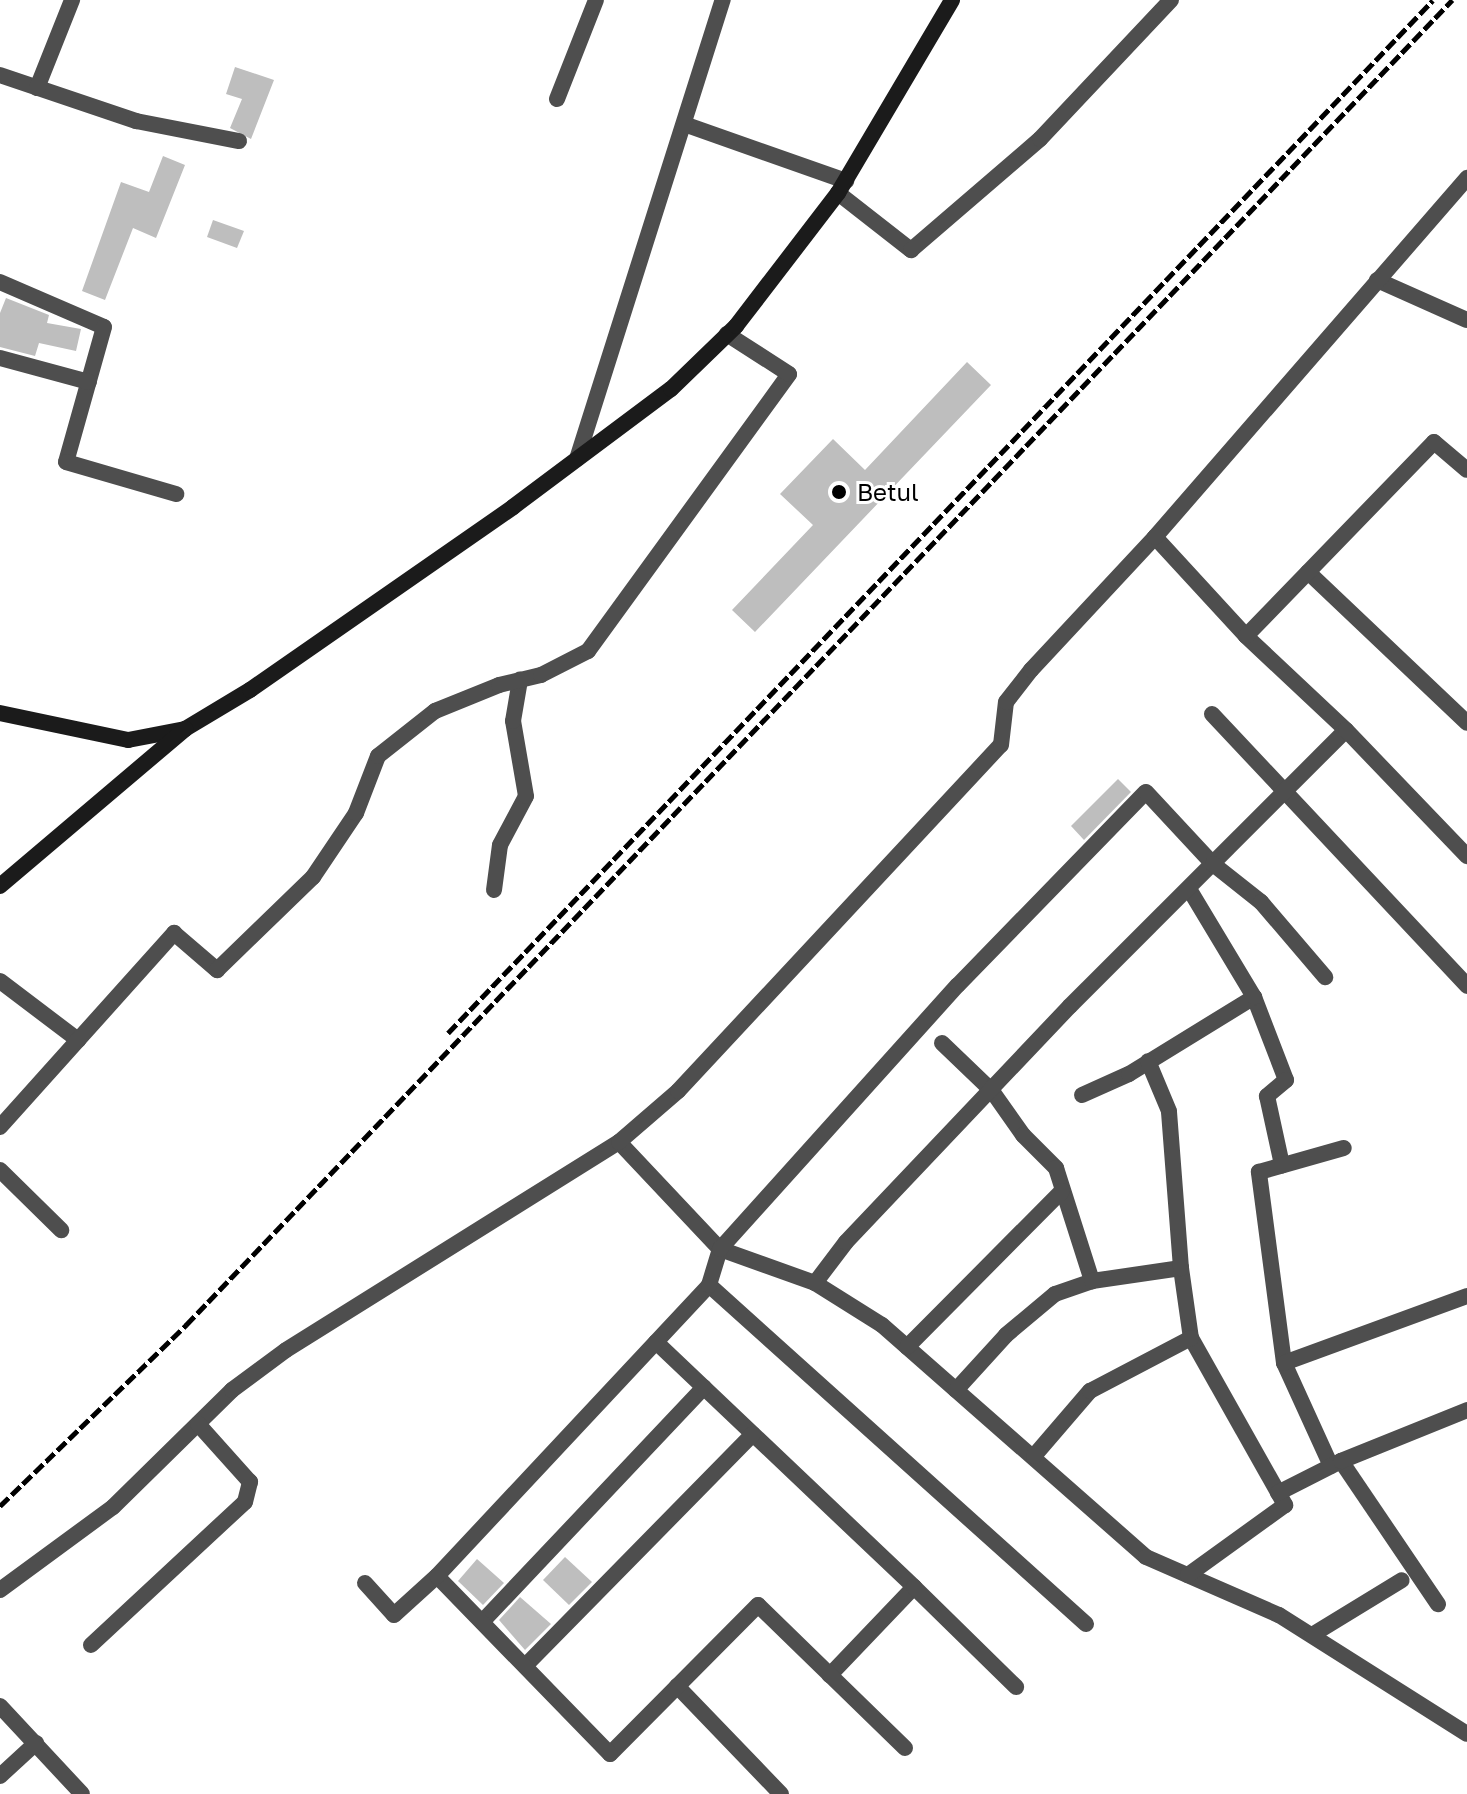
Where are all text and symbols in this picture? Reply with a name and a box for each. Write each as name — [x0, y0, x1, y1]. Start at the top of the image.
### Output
place label: Betul — [857, 478, 919, 506]
marker: Betul — [828, 481, 850, 503]

